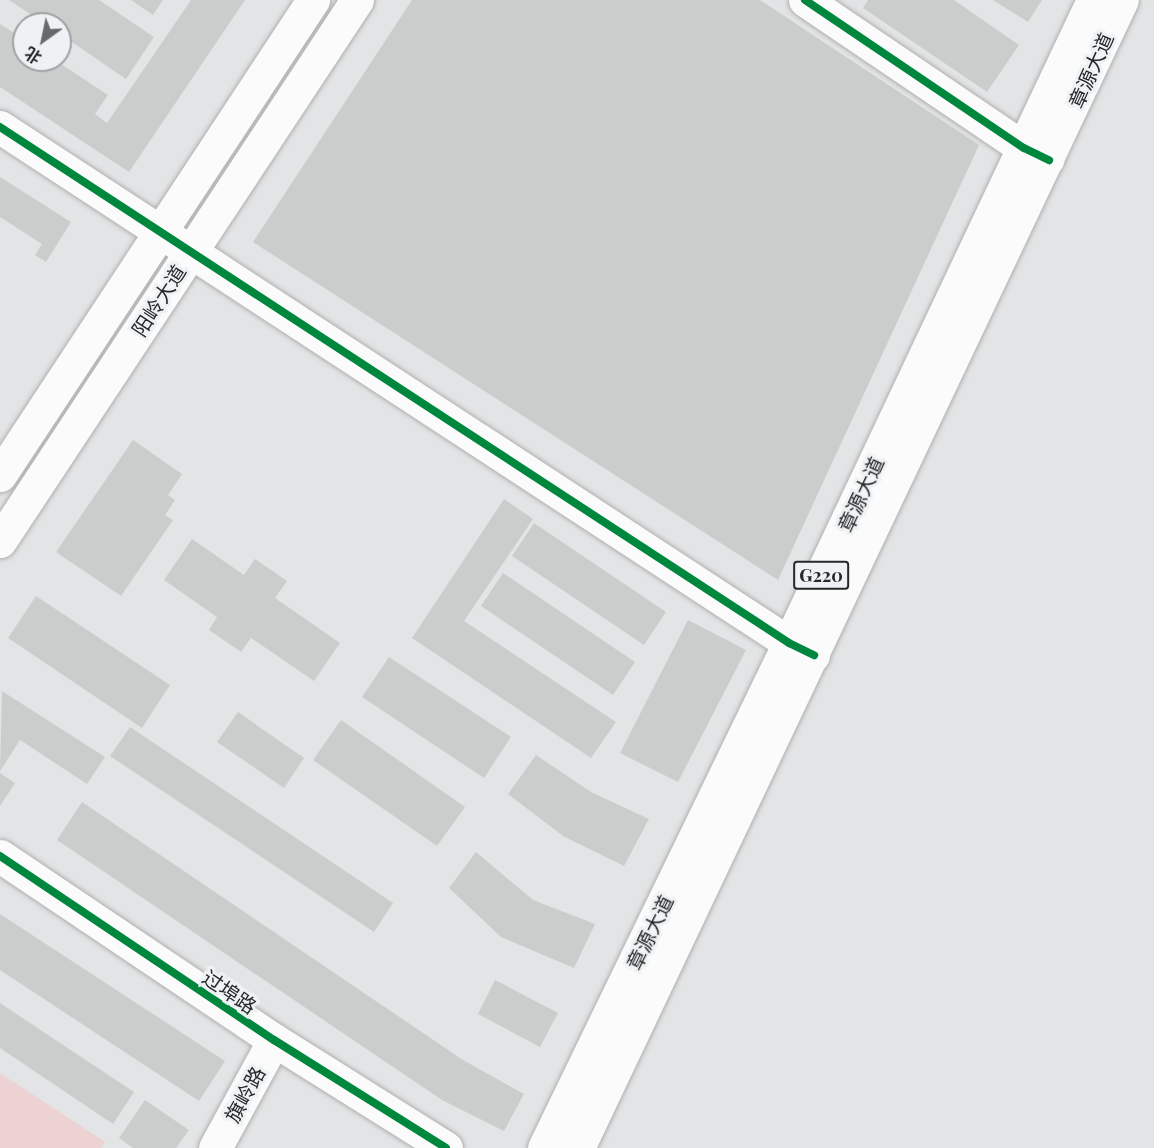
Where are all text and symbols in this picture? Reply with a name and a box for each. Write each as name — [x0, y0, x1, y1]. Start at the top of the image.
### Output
north arrow — [12, 12, 72, 72]
street label: 章源大道 — [1063, 29, 1117, 111]
text: 北 — [21, 43, 45, 69]
street label: 阳岭大道 — [126, 260, 190, 340]
street label: 章源大道 — [832, 453, 888, 535]
road number: G220 — [792, 560, 850, 590]
street label: 章源大道 — [621, 891, 677, 973]
street label: 过埠路 — [198, 964, 262, 1018]
street label: 旗岭路 — [219, 1062, 269, 1126]

